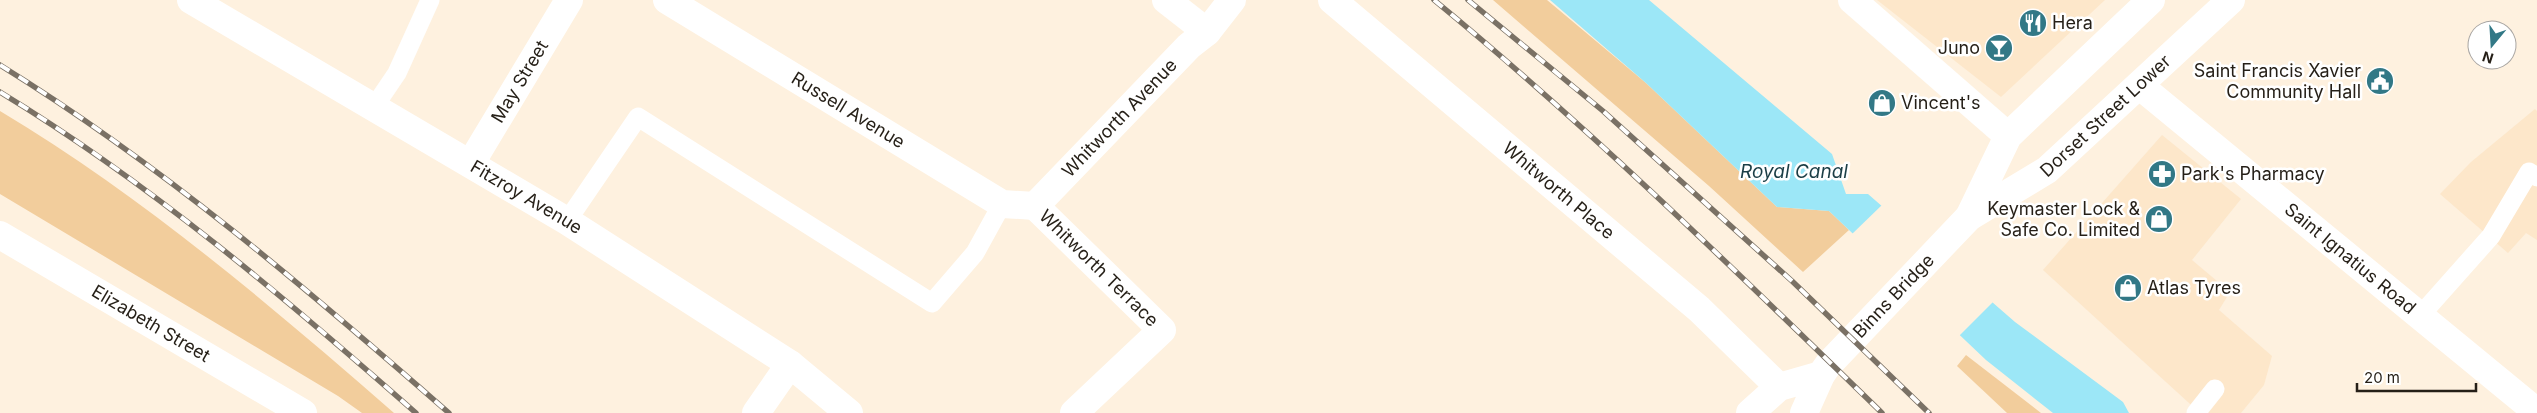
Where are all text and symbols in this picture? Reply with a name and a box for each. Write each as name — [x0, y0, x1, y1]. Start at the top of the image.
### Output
restaurant icon: Hera — [2018, 8, 2048, 38]
place label: Hera — [2052, 12, 2093, 33]
north arrow — [2467, 20, 2517, 70]
bar icon: Juno — [1984, 33, 2014, 63]
street label: May Street — [487, 36, 552, 126]
place label: Juno — [1938, 37, 1980, 58]
text: N — [2480, 48, 2496, 68]
street label: Dorset Street Lower — [2036, 50, 2175, 181]
street label: Whitworth Avenue — [1058, 54, 1181, 181]
place label: Saint Francis Xavier Community Hall — [2194, 60, 2361, 102]
public building icon: Saint Francis Xavier Community Hall — [2365, 66, 2395, 96]
street label: Russell Avenue — [788, 67, 909, 152]
shop icon: Vincent's — [1867, 88, 1897, 118]
place label: Vincent's — [1901, 92, 1981, 113]
street label: Whitworth Place — [1499, 137, 1619, 243]
street label: Fitzroy Avenue — [467, 156, 586, 238]
pharmacy icon: Park's Pharmacy — [2147, 159, 2177, 189]
water label: Royal Canal — [1740, 160, 1848, 183]
place label: Park's Pharmacy — [2181, 163, 2325, 184]
place label: Keymaster Lock & Safe Co. Limited — [1987, 198, 2140, 240]
street label: Saint Ignatius Road — [2281, 198, 2420, 318]
shop icon: Keymaster Lock & Safe Co. Limited — [2144, 204, 2174, 234]
street label: Whitworth Terrace — [1035, 205, 1163, 331]
street label: Binns Bridge — [1849, 249, 1938, 342]
shop icon: Atlas Tyres — [2113, 273, 2143, 303]
place label: Atlas Tyres — [2147, 277, 2241, 298]
street label: Elizabeth Street — [88, 280, 214, 366]
scale bar — [2357, 360, 2476, 392]
text: 20 m — [2364, 368, 2400, 387]

